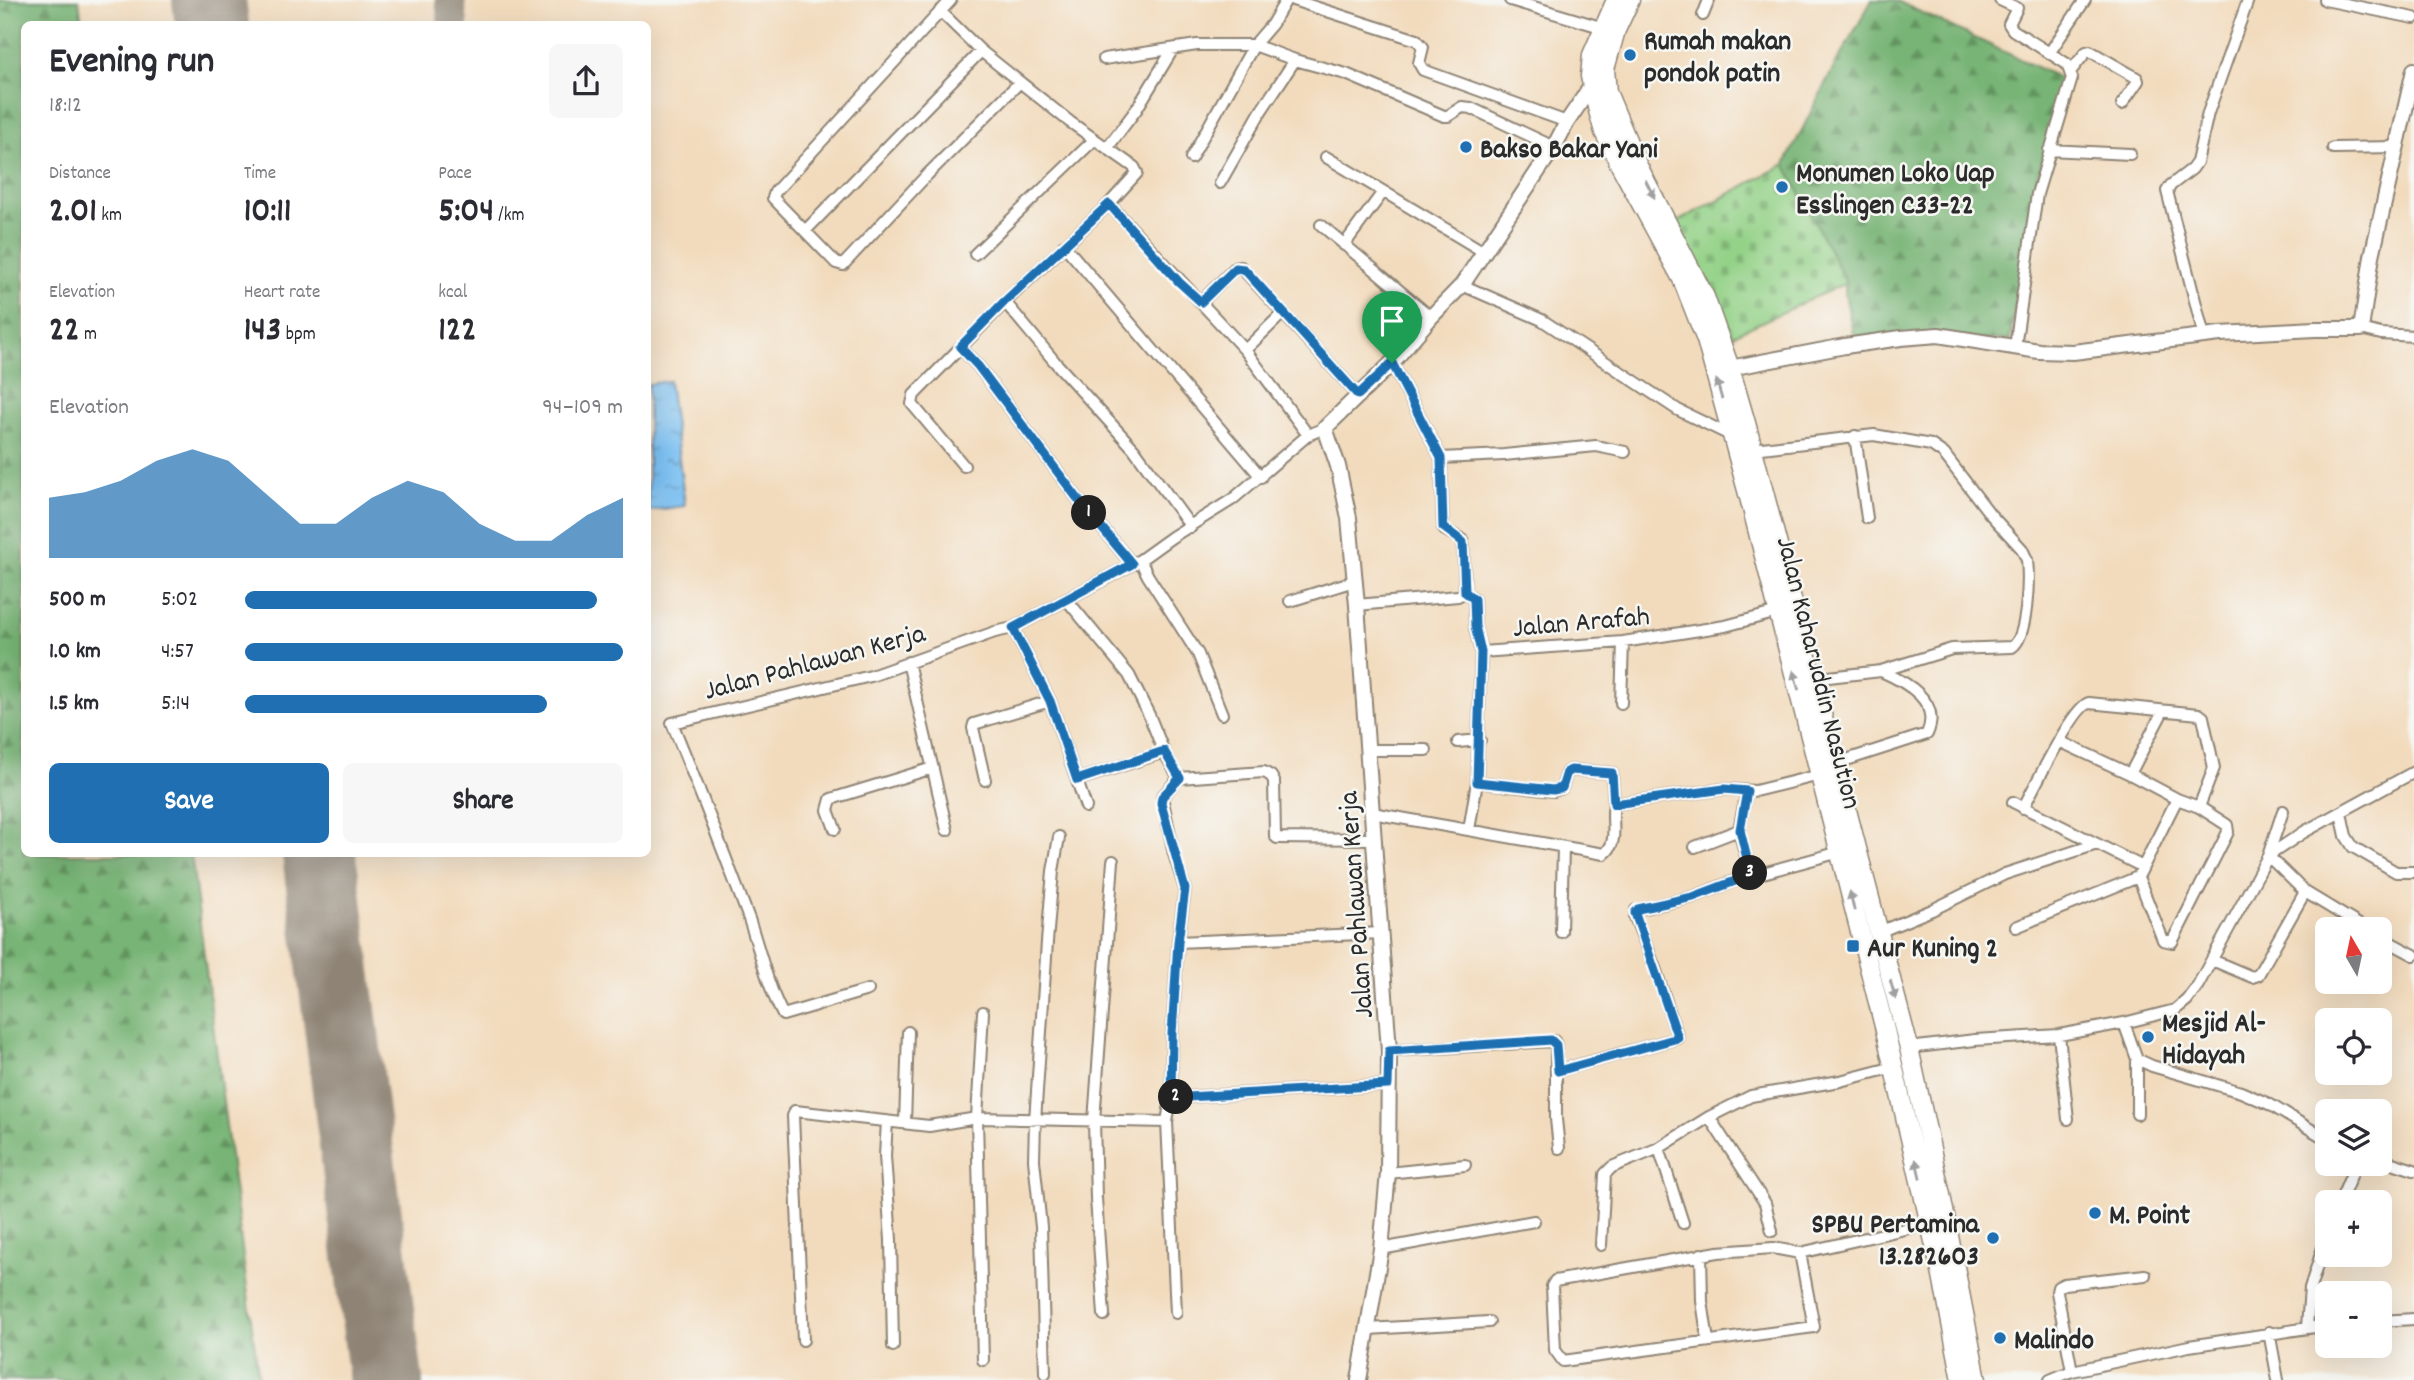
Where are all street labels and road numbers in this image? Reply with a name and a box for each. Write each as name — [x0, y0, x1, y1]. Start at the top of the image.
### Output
street label: Jalan Kaharuddin Nasution — [1763, 533, 1869, 814]
street label: Jalan Arafah — [1511, 599, 1651, 651]
street label: Jalan Pahlawan Kerja — [700, 616, 931, 714]
street label: Jalan Pahlawan Kerja — [1331, 789, 1387, 1020]

